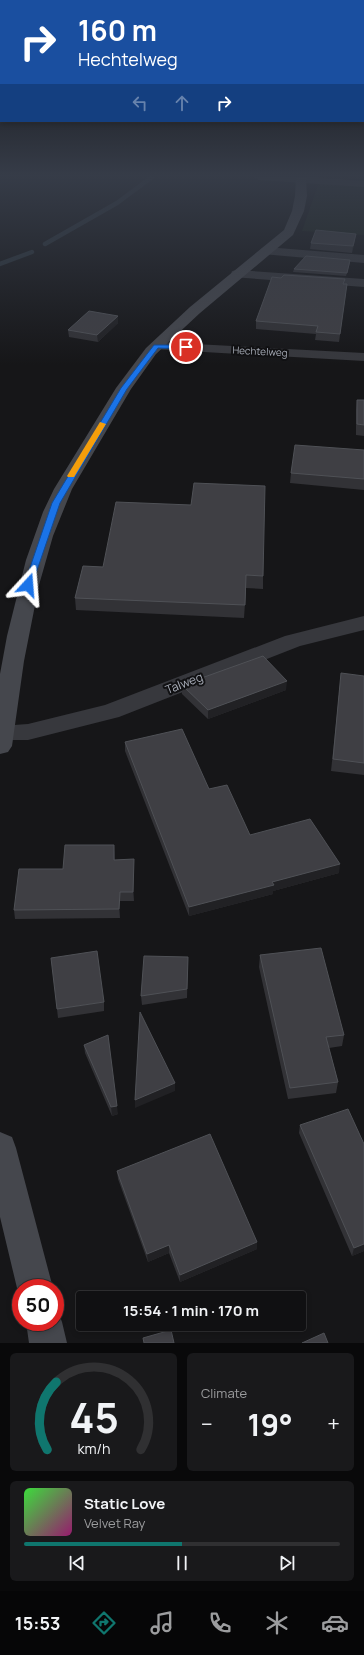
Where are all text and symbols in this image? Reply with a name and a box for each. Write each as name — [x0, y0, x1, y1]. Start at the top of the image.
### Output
text: 160 m — [78, 11, 157, 49]
icon: right — [12, 16, 64, 68]
text: Hechtelweg — [78, 47, 178, 71]
icon: left — [129, 92, 151, 114]
icon: ahead — [171, 92, 193, 114]
icon: right — [213, 92, 235, 114]
pin — [169, 330, 203, 364]
icon: arrive — [175, 336, 197, 358]
street label: Hechtelweg — [232, 343, 288, 359]
position arrow — [7, 564, 49, 606]
street label: Talweg — [163, 668, 205, 698]
speed limit sign: 50 — [12, 1279, 64, 1331]
text: 15:54 · 1 min · 170 m — [123, 1300, 259, 1321]
text: Climate — [201, 1384, 247, 1402]
text: 45 — [69, 1389, 118, 1445]
text: 19° — [247, 1404, 293, 1445]
text: − — [201, 1409, 213, 1439]
text: + — [327, 1409, 340, 1439]
text: km/h — [77, 1439, 110, 1458]
text: Static Love — [84, 1493, 165, 1514]
text: Velvet Ray — [84, 1514, 145, 1532]
icon: previous — [66, 1552, 88, 1574]
icon: pause — [171, 1552, 193, 1574]
icon: next — [276, 1552, 298, 1574]
icon: directions — [90, 1609, 118, 1637]
icon: music — [148, 1609, 176, 1637]
icon: phone — [206, 1609, 234, 1637]
icon: climate — [263, 1609, 291, 1637]
icon: car — [321, 1609, 349, 1637]
text: 15:53 — [15, 1611, 60, 1635]

